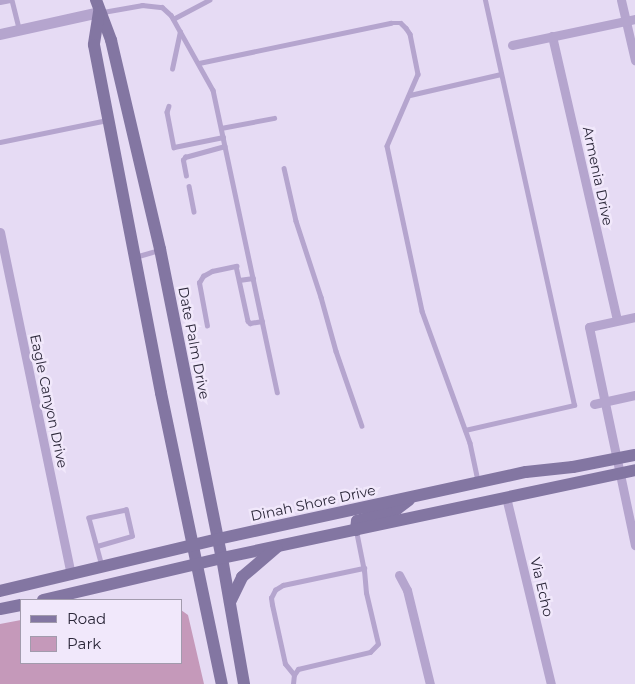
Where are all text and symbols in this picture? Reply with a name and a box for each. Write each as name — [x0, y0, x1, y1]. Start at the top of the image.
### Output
street label: Armenia Drive — [579, 125, 617, 227]
street label: Date Palm Drive — [175, 285, 213, 401]
street label: Eagle Canyon Drive — [27, 333, 71, 469]
street label: Dinah Shore Drive — [249, 482, 377, 524]
street label: Via Echo — [527, 556, 557, 618]
legend — [20, 599, 182, 664]
text: Road — [67, 609, 106, 628]
text: Park — [67, 634, 101, 653]

